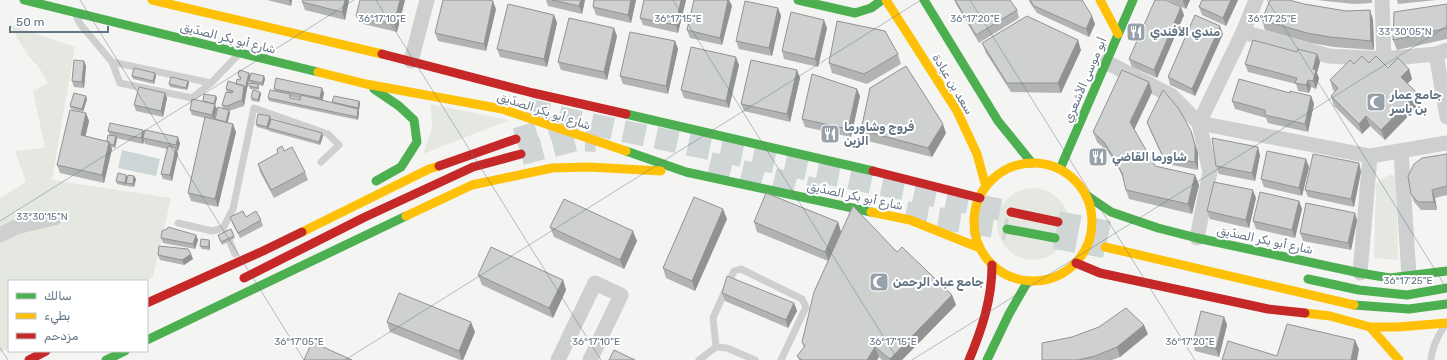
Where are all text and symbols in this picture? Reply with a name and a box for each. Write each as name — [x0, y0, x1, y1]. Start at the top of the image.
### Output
scale bar — [10, 8, 108, 34]
text: 36°17'10"E — [358, 13, 406, 25]
text: 36°17'15"E — [654, 13, 702, 25]
text: 36°17'20"E — [950, 13, 1000, 25]
text: 36°17'25"E — [1247, 13, 1297, 25]
text: 50 m — [16, 15, 44, 29]
street label: شارع أبو بكر الصدّيق — [178, 19, 277, 59]
restaurant icon: مندي الأفندي — [1125, 21, 1147, 43]
place label: مندي الأفندي — [1150, 25, 1220, 40]
text: 33°30'05"N — [1378, 26, 1432, 38]
street label: أبو موسى الأشعري — [1061, 35, 1110, 125]
street label: سعد بن عبادة — [929, 51, 977, 117]
place label: جامع عمار بن ياسر — [1389, 88, 1442, 116]
street label: شارع أبو بكر الصدّيق — [495, 89, 593, 135]
mosque icon: جامع عمار بن ياسر — [1365, 91, 1387, 113]
place label: فروج وشاورما الزين — [844, 120, 914, 148]
restaurant icon: فروج وشاورما الزين — [819, 123, 841, 145]
restaurant icon: شاورما القاضي — [1087, 146, 1109, 168]
place label: شاورما القاضي — [1112, 150, 1187, 166]
street label: شارع أبو بكر الصدّيق — [805, 179, 904, 215]
text: 33°30'15"N — [16, 211, 68, 223]
street label: شارع أبو بكر الصدّيق — [1215, 223, 1314, 259]
mosque icon: جامع عباد الرحمن — [868, 271, 890, 293]
place label: جامع عباد الرحمن — [893, 275, 984, 291]
text: 36°17'25"E — [1383, 275, 1433, 287]
legend — [8, 280, 148, 352]
text: سالك — [44, 289, 72, 303]
text: بطيء — [44, 309, 70, 325]
text: مزدحم — [44, 329, 79, 344]
text: 36°17'05"E — [274, 336, 324, 348]
text: 36°17'10"E — [572, 336, 620, 348]
text: 36°17'15"E — [869, 336, 917, 348]
text: 36°17'20"E — [1165, 336, 1215, 348]

